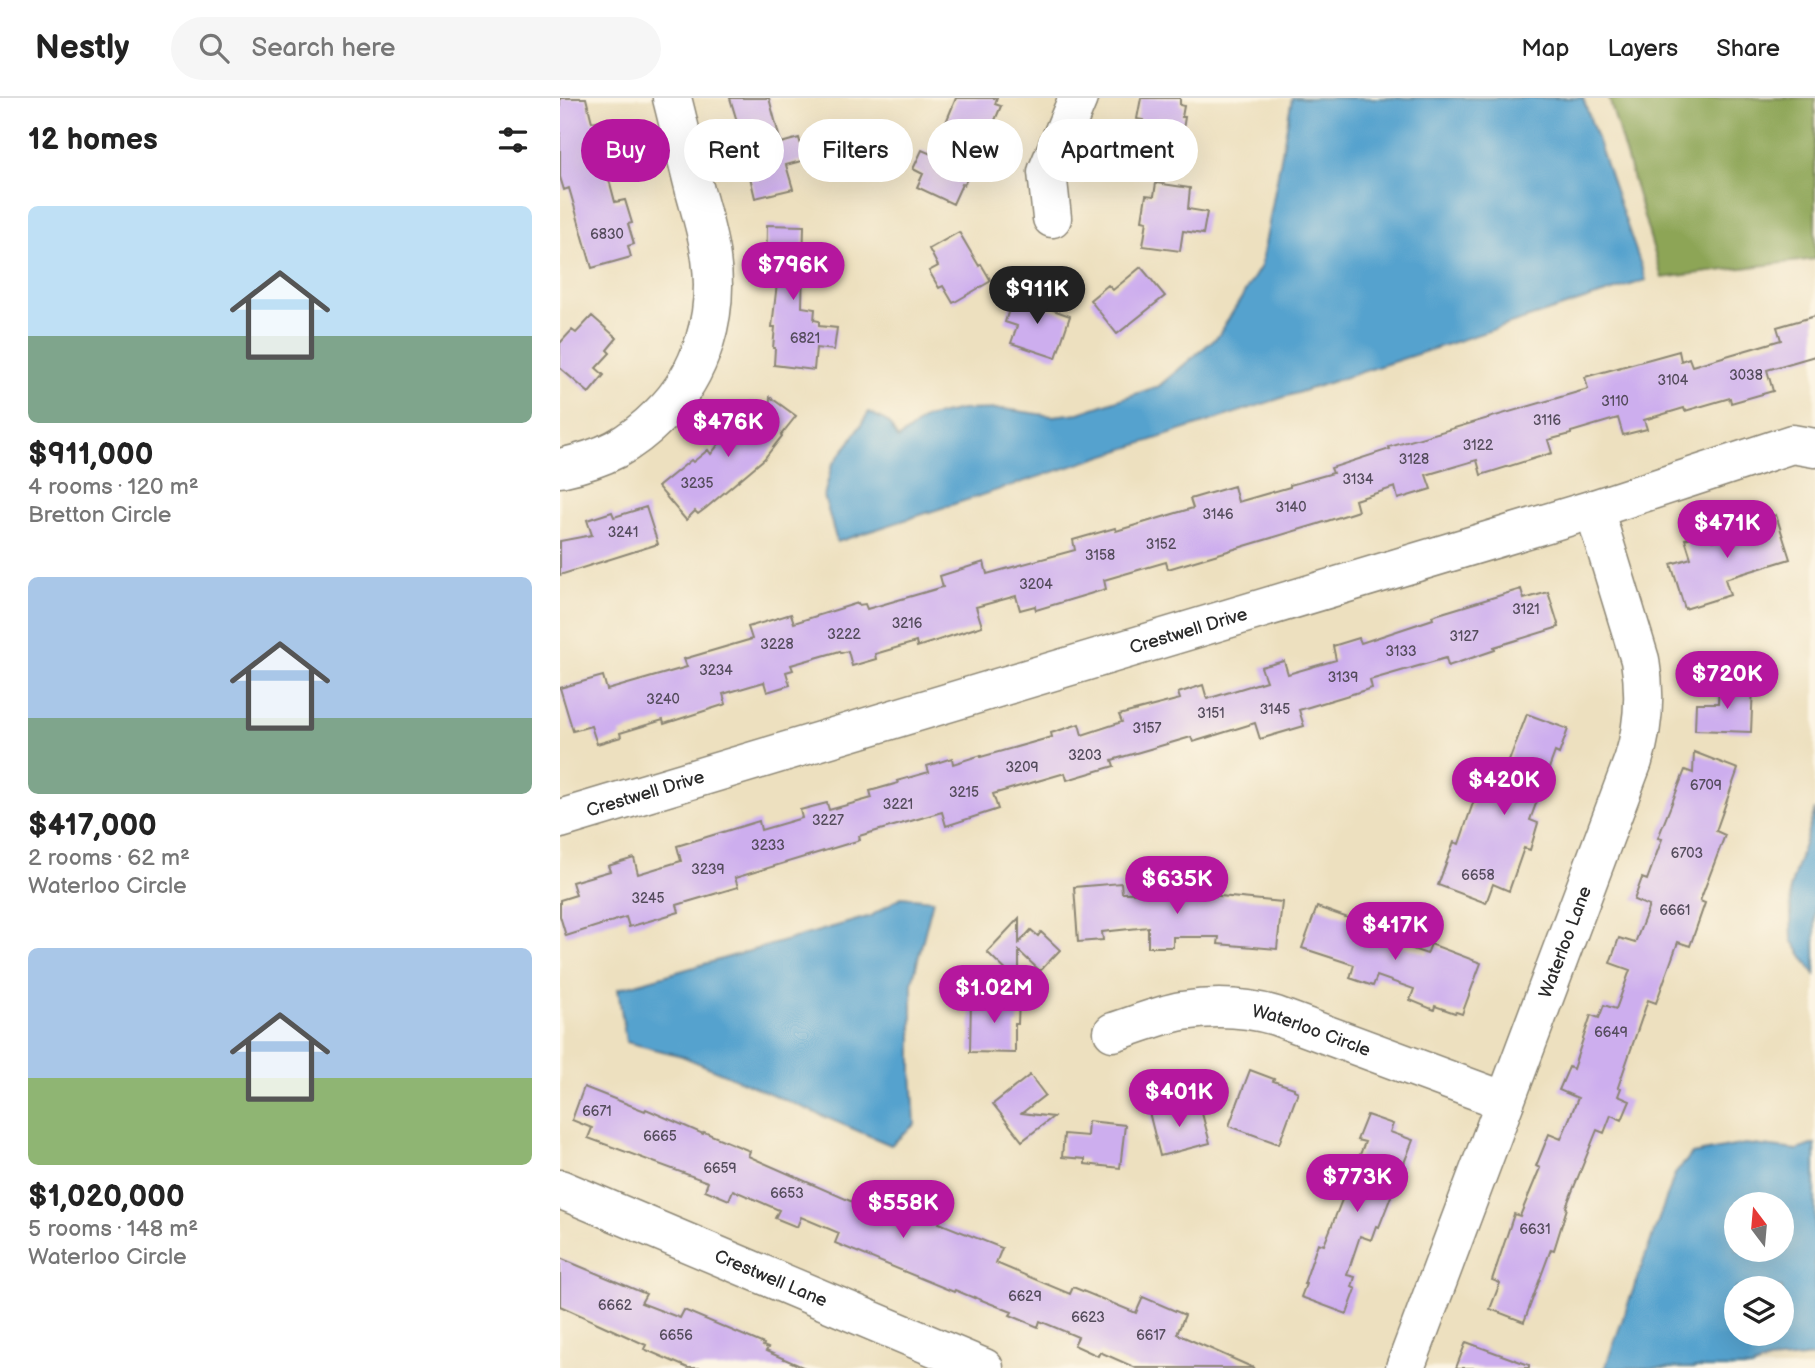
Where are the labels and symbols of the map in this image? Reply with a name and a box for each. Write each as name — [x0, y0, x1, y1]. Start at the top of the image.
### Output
house number: 6830 — [590, 226, 624, 243]
pin: $796K — [744, 242, 842, 302]
pin: $911K — [988, 266, 1086, 326]
house number: 6821 — [790, 330, 820, 347]
house number: 3038 — [1729, 367, 1763, 384]
house number: 3104 — [1658, 372, 1689, 389]
house number: 3110 — [1601, 393, 1629, 410]
pin: $476K — [679, 400, 777, 459]
house number: 3116 — [1533, 412, 1561, 429]
house number: 3122 — [1463, 437, 1494, 454]
house number: 3128 — [1399, 451, 1429, 468]
house number: 3134 — [1342, 471, 1374, 488]
house number: 3235 — [680, 475, 714, 492]
house number: 3140 — [1276, 499, 1306, 516]
pin: $471K — [1678, 500, 1776, 560]
house number: 3146 — [1202, 506, 1234, 523]
house number: 3241 — [608, 524, 638, 541]
house number: 3152 — [1146, 536, 1177, 553]
house number: 3158 — [1085, 547, 1115, 564]
house number: 3204 — [1019, 576, 1053, 593]
house number: 3121 — [1512, 601, 1540, 618]
street label: Crestwell Drive — [1127, 603, 1250, 658]
house number: 3216 — [892, 615, 923, 632]
house number: 3222 — [827, 626, 861, 643]
house number: 3127 — [1449, 628, 1479, 645]
house number: 3228 — [760, 636, 794, 653]
house number: 3133 — [1385, 643, 1417, 660]
pin: $720K — [1678, 652, 1776, 711]
house number: 3234 — [699, 662, 733, 679]
house number: 3139 — [1328, 669, 1358, 686]
house number: 3240 — [646, 691, 680, 708]
house number: 3145 — [1260, 701, 1290, 718]
house number: 3151 — [1197, 705, 1225, 722]
house number: 3157 — [1133, 720, 1162, 737]
house number: 3203 — [1068, 747, 1102, 764]
pin: $420K — [1455, 758, 1553, 817]
house number: 3209 — [1005, 759, 1039, 776]
street label: Crestwell Drive — [584, 766, 707, 821]
house number: 6709 — [1690, 777, 1722, 794]
house number: 3215 — [949, 784, 979, 801]
house number: 3221 — [883, 796, 913, 813]
house number: 3227 — [812, 812, 844, 829]
house number: 3233 — [751, 837, 785, 854]
house number: 6703 — [1671, 845, 1703, 862]
pin: $635K — [1128, 856, 1226, 916]
house number: 3239 — [691, 861, 725, 878]
house number: 6658 — [1461, 867, 1495, 884]
street label: Waterloo Lane — [1534, 883, 1596, 1001]
house number: 3245 — [631, 890, 665, 907]
pin: $417K — [1346, 902, 1444, 962]
house number: 6661 — [1659, 902, 1691, 919]
pin: $1.02M — [937, 965, 1051, 1025]
street label: Waterloo Circle — [1250, 1000, 1374, 1061]
house number: 6649 — [1594, 1024, 1628, 1041]
pin: $401K — [1130, 1070, 1228, 1129]
house number: 6671 — [582, 1103, 612, 1120]
house number: 6665 — [643, 1128, 677, 1145]
pin: $773K — [1308, 1154, 1406, 1214]
house number: 6659 — [703, 1160, 737, 1177]
pin: $558K — [854, 1180, 952, 1240]
house number: 6653 — [770, 1185, 804, 1202]
north arrow — [1724, 1192, 1794, 1262]
house number: 6631 — [1519, 1221, 1551, 1238]
street label: Crestwell Lane — [711, 1245, 831, 1311]
house number: 6629 — [1008, 1288, 1042, 1305]
house number: 6662 — [598, 1297, 633, 1314]
house number: 6623 — [1071, 1309, 1105, 1326]
house number: 6656 — [659, 1327, 693, 1344]
house number: 6617 — [1136, 1327, 1166, 1344]

